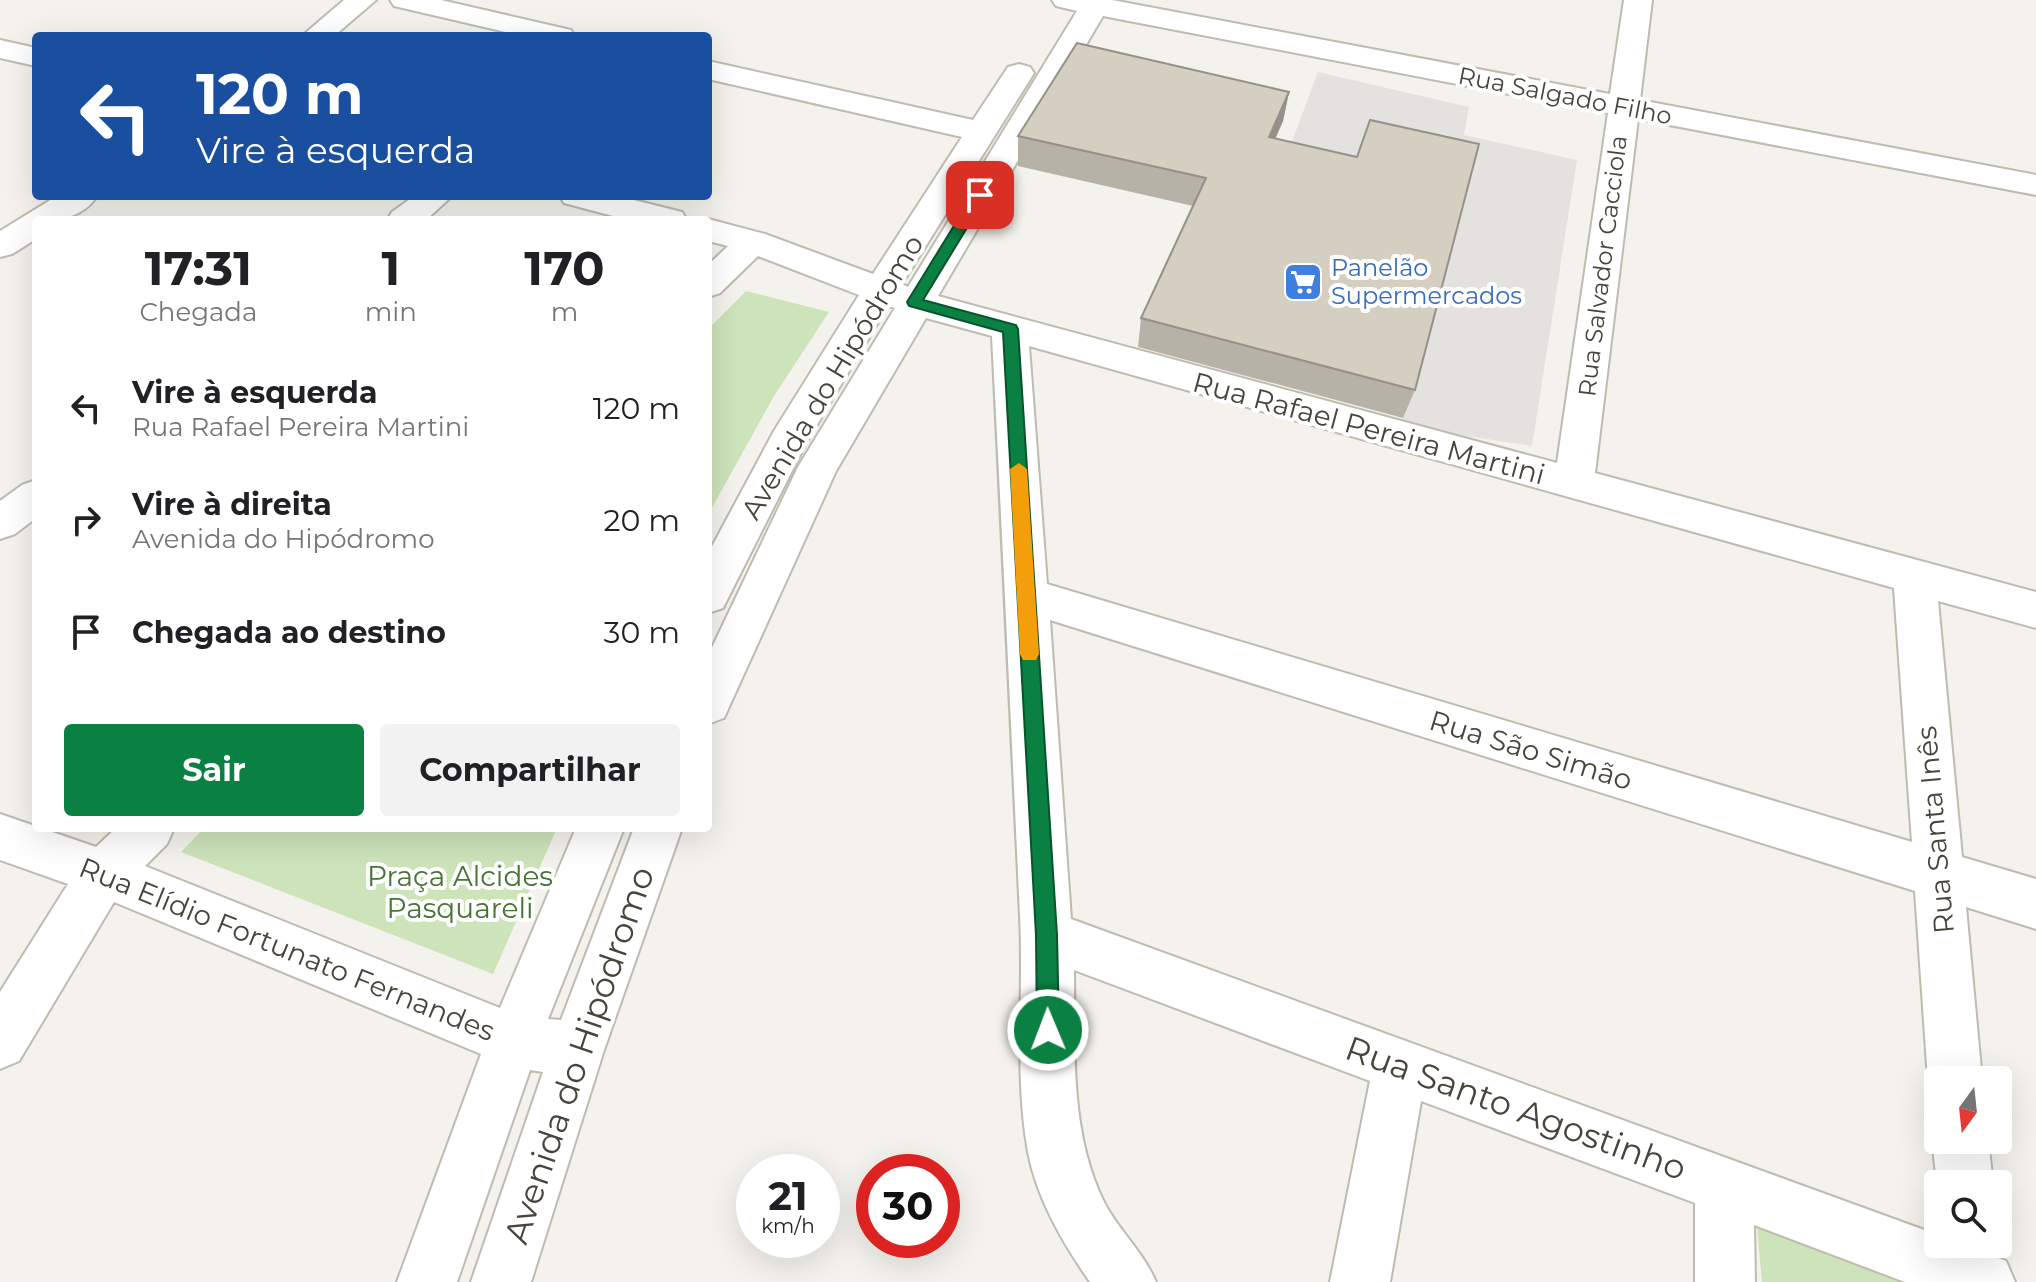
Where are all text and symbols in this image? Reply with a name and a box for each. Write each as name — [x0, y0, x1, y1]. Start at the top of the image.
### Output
text: 120 m — [196, 60, 364, 128]
street label: Rua Salgado Filho — [1456, 61, 1674, 130]
icon: left — [64, 64, 168, 168]
text: Vire à esquerda — [196, 128, 475, 172]
street label: Rua Salvador Cacciola — [1572, 134, 1633, 398]
pin — [946, 161, 1014, 229]
icon: arrive — [958, 173, 1002, 217]
street label: Avenida do Hipódromo — [734, 229, 930, 525]
text: 17:31 — [145, 239, 252, 297]
text: 1 — [381, 239, 400, 297]
text: 170 — [524, 239, 605, 297]
place label: Panelão Supermercados — [1331, 253, 1522, 310]
supermarket icon: Panelão Supermercados — [1282, 261, 1324, 303]
text: Chegada — [139, 296, 257, 328]
text: min — [365, 296, 417, 328]
text: m — [551, 296, 578, 328]
street label: Rua Rafael Pereira Martini — [1189, 365, 1549, 491]
text: Vire à esquerda — [132, 374, 377, 411]
icon: left — [64, 386, 108, 430]
text: 120 m — [593, 390, 680, 427]
text: Rua Rafael Pereira Martini — [132, 411, 469, 443]
text: Vire à direita — [132, 486, 332, 523]
icon: right — [64, 498, 108, 542]
text: 20 m — [603, 502, 680, 539]
text: Avenida do Hipódromo — [132, 523, 434, 555]
icon: arrive — [64, 610, 108, 654]
text: Chegada ao destino — [132, 614, 446, 651]
text: 30 m — [604, 614, 680, 651]
street label: Rua São Simão — [1426, 703, 1636, 797]
button: Sair — [64, 724, 364, 816]
button: Compartilhar — [380, 724, 680, 816]
street label: Rua Santa Inês — [1909, 725, 1961, 935]
street label: Rua Elídio Fortunato Fernandes — [74, 850, 500, 1048]
park label: Praça Alcides Pasquareli — [367, 859, 553, 925]
street label: Avenida do Hipódromo — [495, 861, 663, 1249]
position arrow — [1006, 988, 1090, 1072]
street label: Rua Santo Agostinho — [1340, 1027, 1692, 1189]
north arrow — [1924, 1066, 2012, 1154]
map controls — [1924, 1066, 2012, 1258]
speed limit sign: 30 — [856, 1154, 960, 1258]
button: search — [1924, 1170, 2012, 1258]
text: 21 — [768, 1171, 808, 1220]
text: km/h — [761, 1214, 815, 1238]

